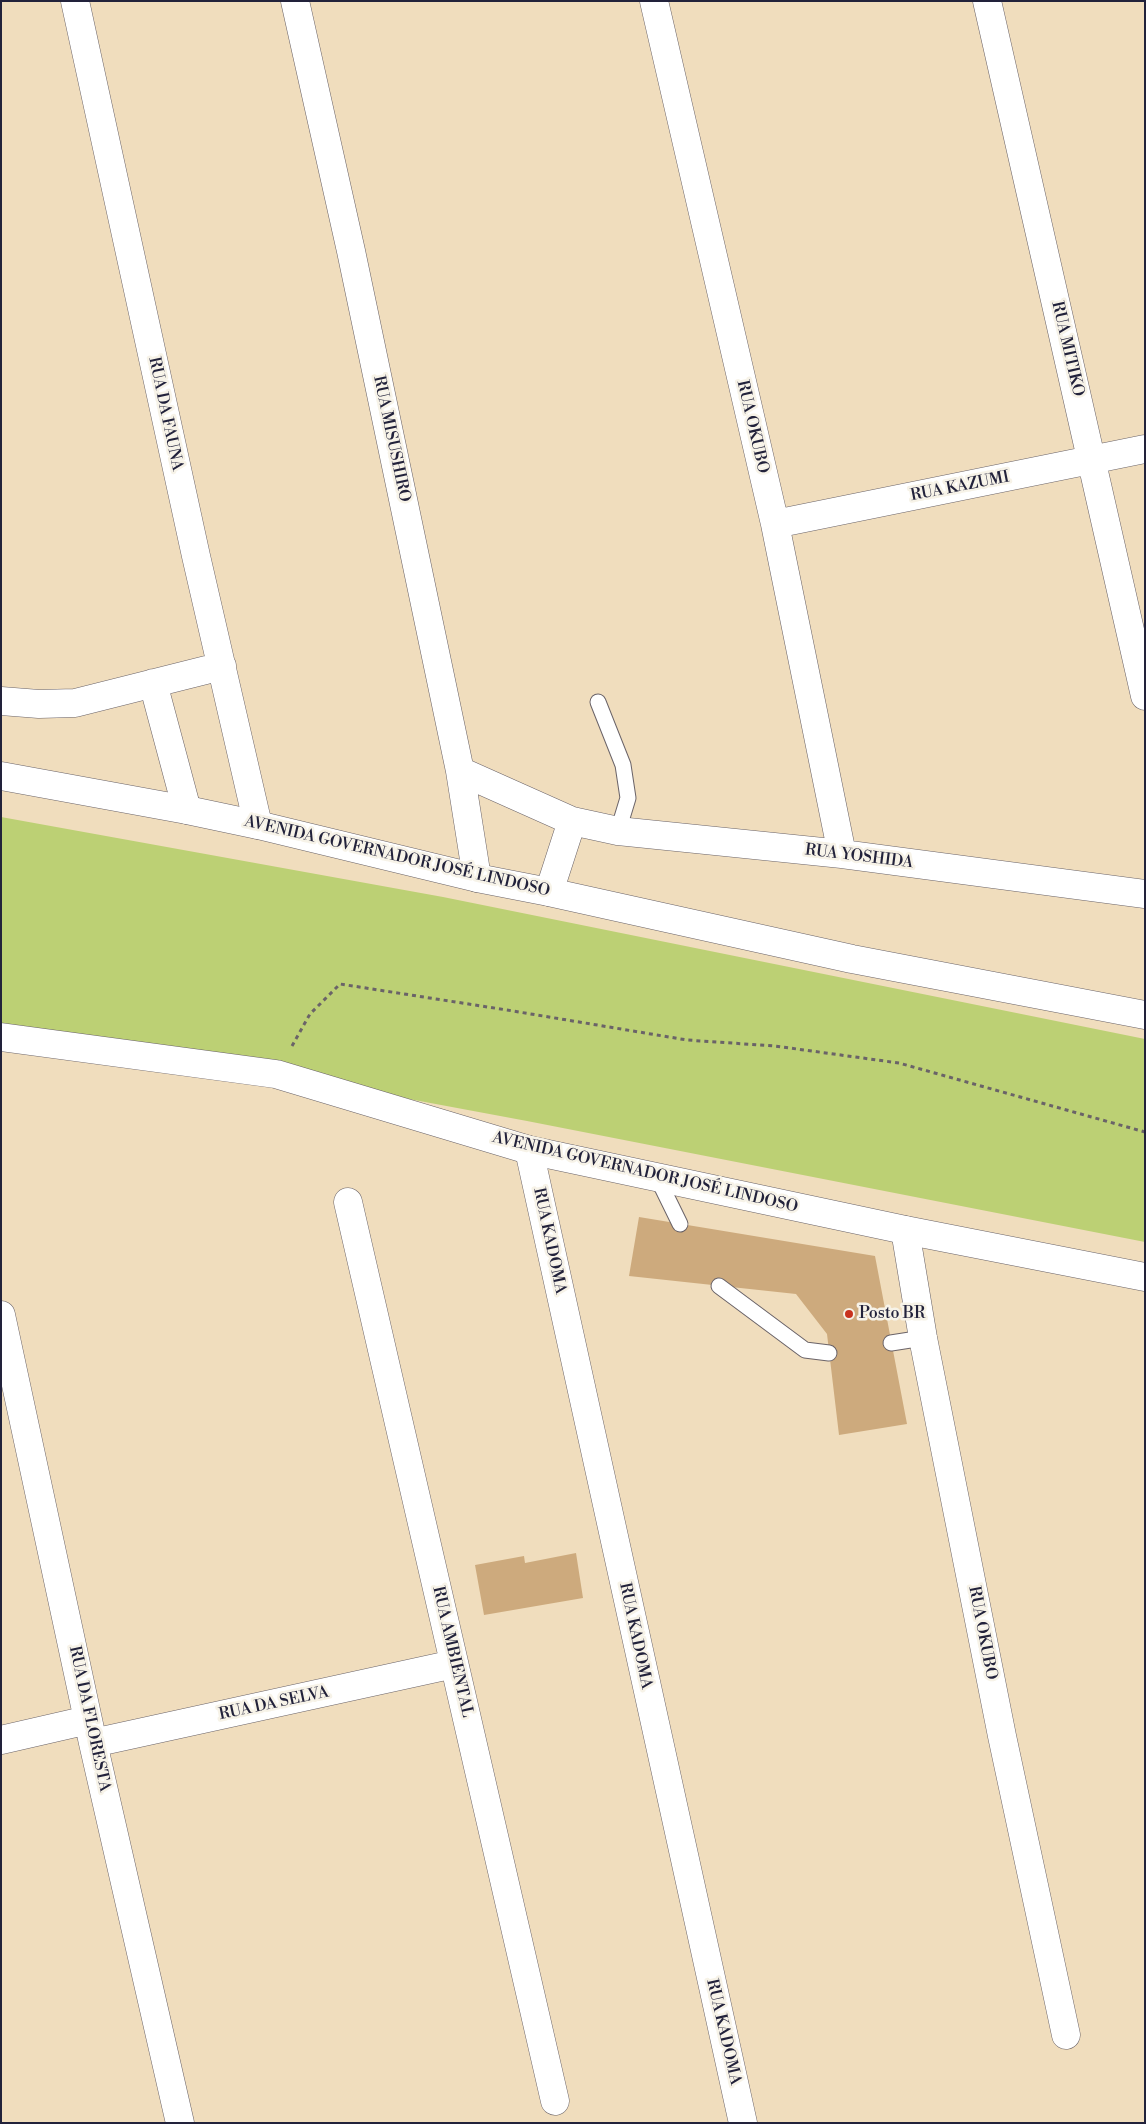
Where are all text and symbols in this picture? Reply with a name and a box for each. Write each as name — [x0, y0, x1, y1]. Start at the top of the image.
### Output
street label: RUA MITIKO — [1047, 299, 1087, 399]
street label: RUA DA FAUNA — [144, 355, 186, 473]
street label: RUA MISUSHIRO — [368, 374, 414, 504]
street label: RUA OKUBO — [732, 378, 772, 476]
street label: RUA KAZUMI — [909, 468, 1011, 506]
street label: AVENIDA GOVERNADOR JOSÉ LINDOSO — [242, 812, 552, 902]
street label: RUA YOSHIDA — [804, 841, 914, 873]
street label: AVENIDA GOVERNADOR JOSÉ LINDOSO — [490, 1128, 800, 1218]
street label: RUA KADOMA — [528, 1186, 570, 1296]
place label: Posto BR — [859, 1304, 925, 1324]
marker: Posto BR — [843, 1308, 855, 1320]
street label: RUA KADOMA — [614, 1581, 656, 1691]
street label: RUA OKUBO — [963, 1584, 1001, 1682]
street label: RUA AMBIENTAL — [428, 1585, 476, 1719]
street label: RUA DA FLORESTA — [64, 1644, 114, 1794]
street label: RUA DA SELVA — [217, 1683, 331, 1725]
street label: RUA KADOMA — [701, 1977, 745, 2087]

